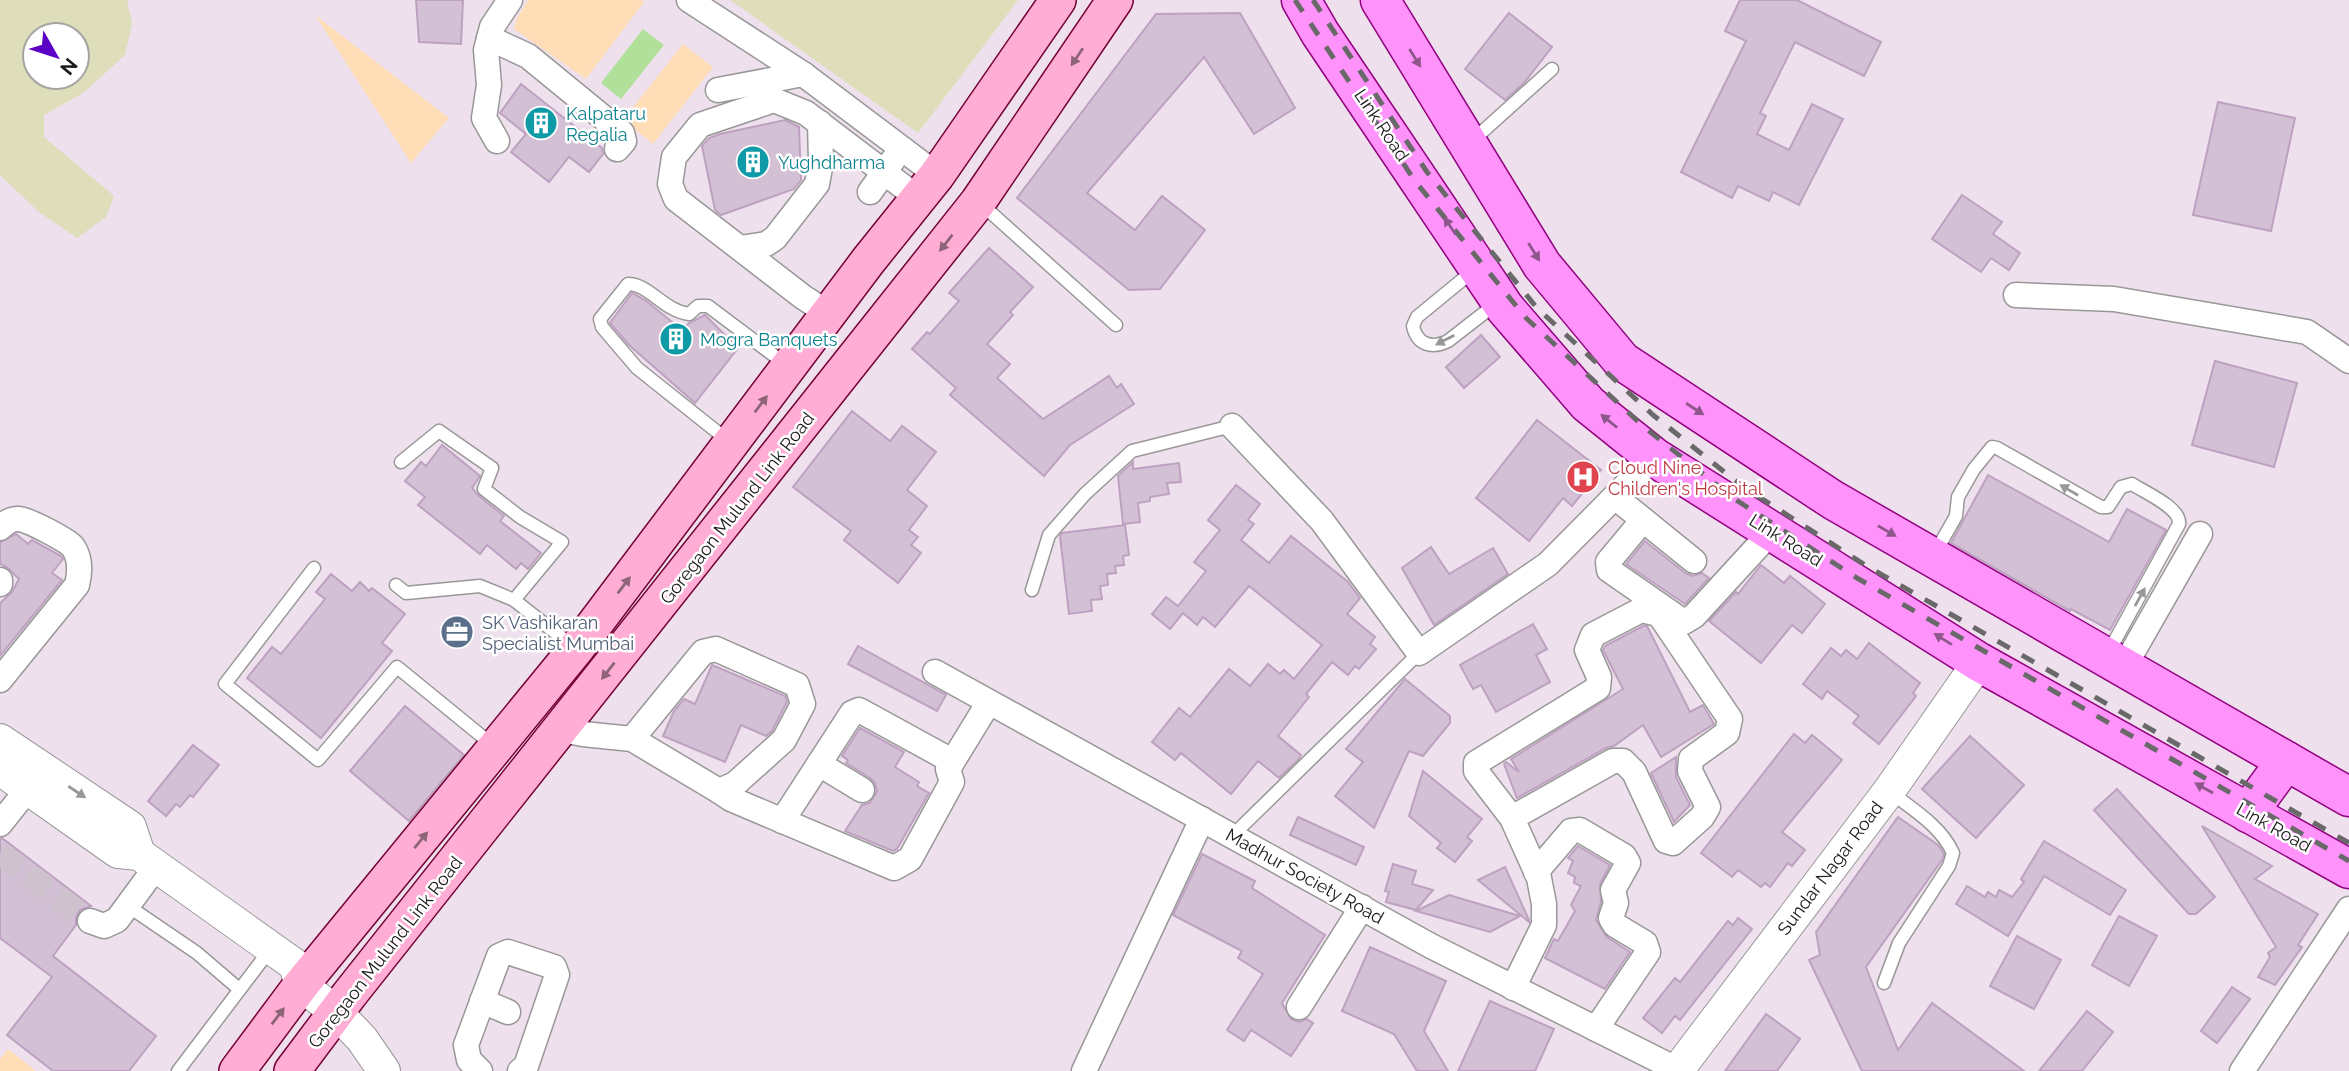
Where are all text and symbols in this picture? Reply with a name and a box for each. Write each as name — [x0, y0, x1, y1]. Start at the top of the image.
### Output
north arrow — [21, 21, 91, 91]
one-way arrow — [1071, 47, 1084, 66]
one-way arrow — [1408, 49, 1421, 68]
text: N — [56, 54, 82, 79]
street label: Link Road — [1350, 85, 1414, 165]
place label: Kalpataru Regalia — [566, 103, 646, 145]
building icon: Kalpataru Regalia — [522, 104, 560, 142]
building icon: Yughdharma — [734, 143, 772, 181]
place label: Yughdharma — [778, 152, 885, 173]
one-way arrow — [1444, 217, 1457, 236]
one-way arrow — [939, 233, 954, 251]
one-way arrow — [1528, 243, 1541, 262]
building icon: Mogra Banquets — [657, 320, 695, 358]
place label: Mogra Banquets — [700, 329, 838, 350]
one-way arrow — [1435, 334, 1455, 346]
one-way arrow — [753, 395, 767, 413]
one-way arrow — [1686, 402, 1705, 415]
street label: Goregaon Mulund Link Road — [656, 408, 818, 608]
one-way arrow — [1600, 414, 1617, 429]
place label: Cloud Nine Children's Hospital — [1608, 457, 1763, 499]
hospital icon: Cloud Nine Children's Hospital — [1564, 458, 1602, 496]
one-way arrow — [2060, 484, 2079, 496]
street label: Link Road — [1746, 509, 1826, 571]
one-way arrow — [1878, 525, 1897, 537]
one-way arrow — [616, 577, 631, 595]
one-way arrow — [2134, 588, 2146, 607]
place label: SK Vashikaran Specialist Mumbai — [482, 612, 634, 654]
office icon: SK Vashikaran Specialist Mumbai — [438, 613, 476, 651]
one-way arrow — [1933, 632, 1952, 645]
one-way arrow — [600, 662, 615, 680]
one-way arrow — [2194, 782, 2214, 794]
one-way arrow — [68, 785, 86, 799]
street label: Sundar Nagar Road — [1773, 797, 1887, 939]
street label: Link Road — [2233, 798, 2315, 856]
street label: Madhur Society Road — [1222, 824, 1388, 928]
one-way arrow — [413, 832, 428, 849]
street label: Goregaon Mulund Link Road — [304, 852, 466, 1052]
one-way arrow — [270, 1008, 285, 1026]

